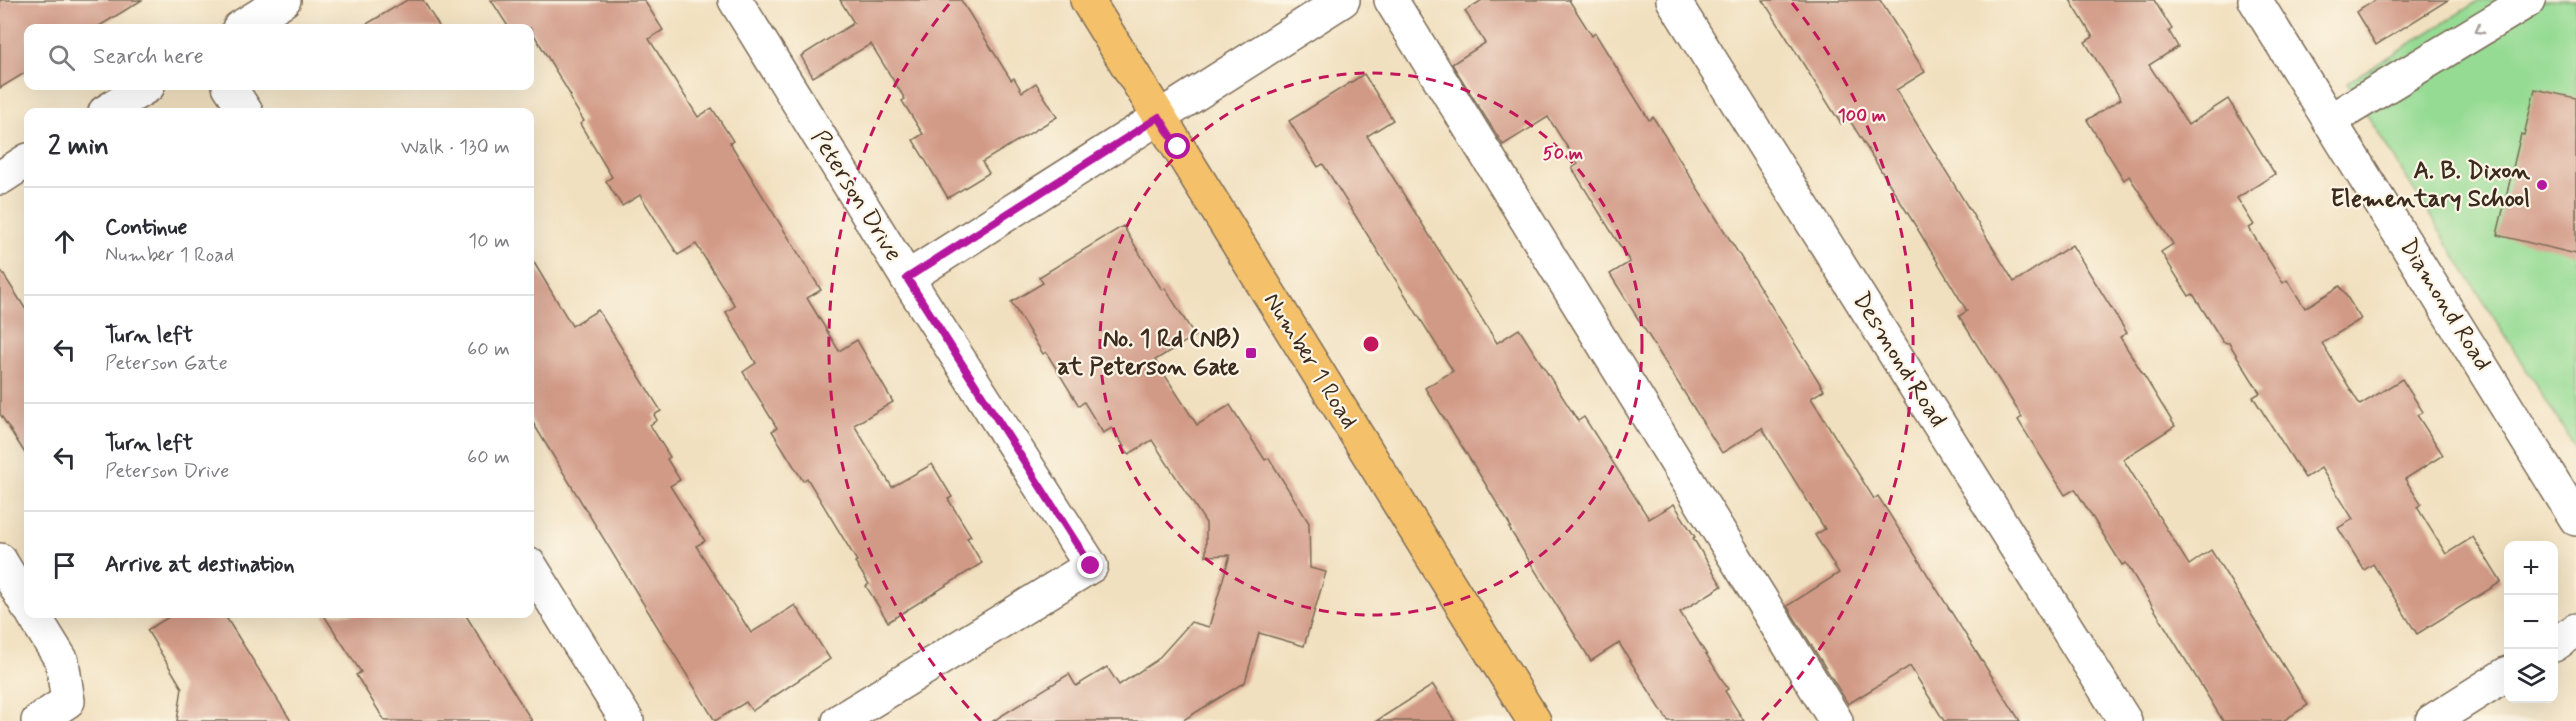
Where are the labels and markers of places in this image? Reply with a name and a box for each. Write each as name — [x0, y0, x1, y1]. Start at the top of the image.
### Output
place label: A. B. Dixon Elementary School — [2331, 156, 2530, 215]
marker: A. B. Dixon Elementary School — [2535, 178, 2549, 192]
place label: No. 1 Rd (NB) at Peterson Gate — [1057, 324, 1240, 383]
centre of rings — [1361, 334, 1381, 354]
marker: No. 1 Rd (NB) at Peterson Gate — [1244, 346, 1258, 360]

